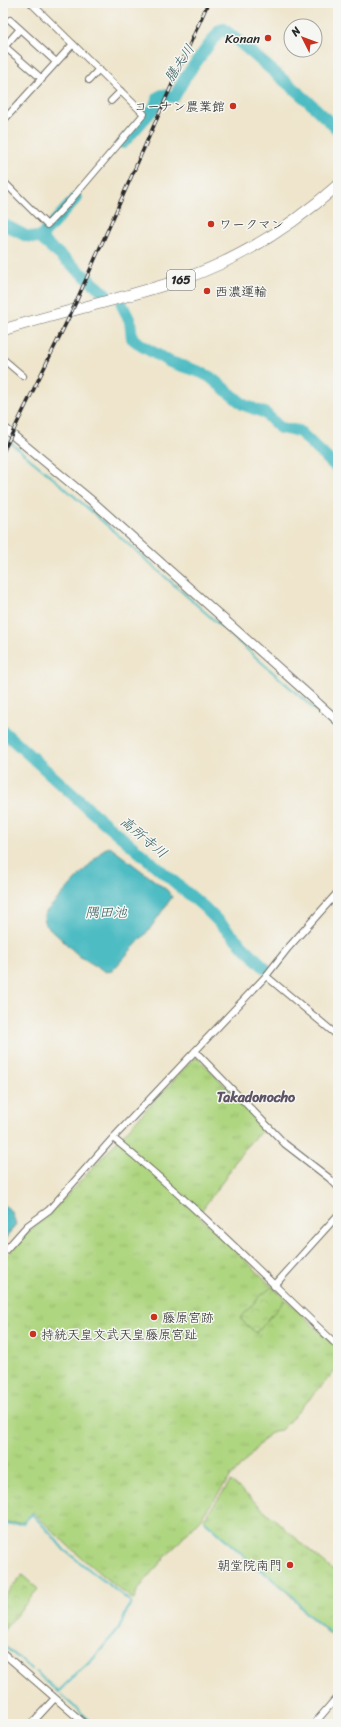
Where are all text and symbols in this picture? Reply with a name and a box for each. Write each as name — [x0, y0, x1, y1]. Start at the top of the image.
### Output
north arrow — [283, 18, 323, 58]
text: N — [286, 22, 306, 42]
place label: Konan — [225, 27, 260, 50]
marker: Konan — [263, 33, 273, 43]
water label: 膳夫川 — [157, 39, 202, 88]
place label: コーナン農業館 — [134, 95, 225, 118]
marker: コーナン農業館 — [228, 101, 238, 111]
place label: ワークマン — [219, 213, 284, 236]
marker: ワークマン — [206, 219, 216, 229]
road number: 165 — [167, 270, 195, 290]
place label: 西濃運輸 — [215, 280, 267, 303]
marker: 西濃運輸 — [202, 286, 212, 296]
water label: 高所寺川 — [114, 810, 173, 865]
water label: 隅田池 — [85, 900, 128, 925]
district label: Takadonocho — [217, 1085, 296, 1110]
place label: 藤原宮跡 — [162, 1306, 214, 1329]
marker: 藤原宮跡 — [149, 1312, 159, 1322]
place label: 持統天皇文武天皇藤原宮趾 — [41, 1323, 197, 1346]
marker: 持統天皇文武天皇藤原宮趾 — [28, 1329, 38, 1339]
place label: 朝堂院南門 — [217, 1554, 282, 1577]
marker: 朝堂院南門 — [285, 1560, 295, 1570]

